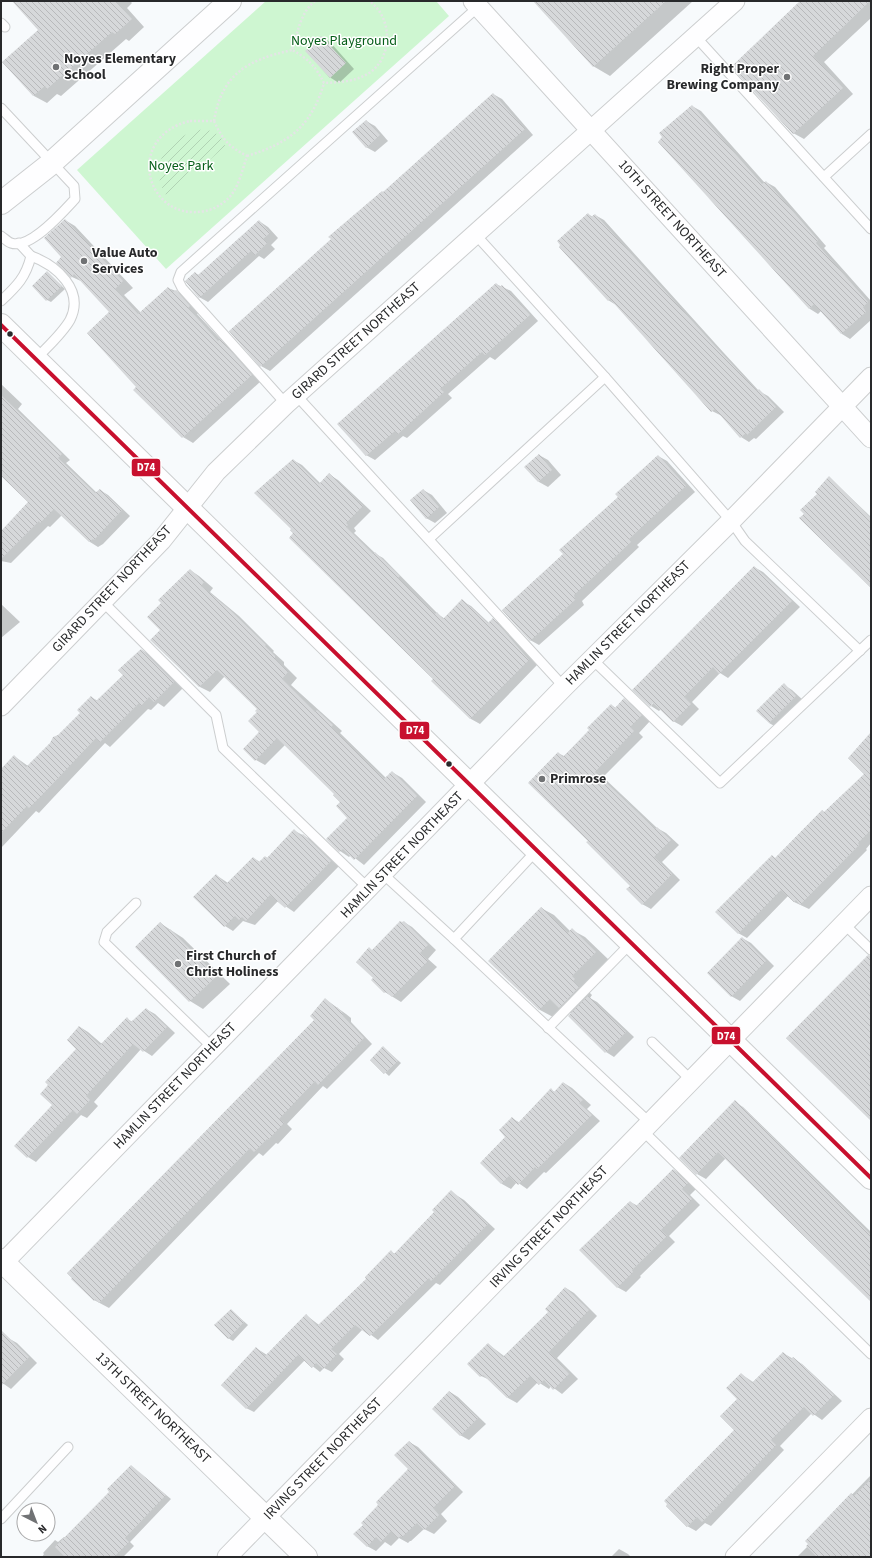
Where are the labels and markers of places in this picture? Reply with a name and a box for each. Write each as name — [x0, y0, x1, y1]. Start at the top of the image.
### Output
place label: Noyes Elementary School — [64, 49, 177, 85]
place label: Right Proper Brewing Company — [666, 59, 780, 95]
marker: Noyes Elementary School — [51, 62, 61, 72]
marker: Right Proper Brewing Company — [782, 72, 792, 82]
place label: Value Auto Services — [91, 243, 158, 279]
marker: Value Auto Services — [79, 256, 89, 266]
unlabelled marker — [5, 329, 15, 339]
unlabelled marker — [444, 759, 454, 769]
place label: Primrose — [550, 769, 606, 789]
marker: Primrose — [537, 774, 547, 784]
place label: First Church of Christ Holiness — [186, 946, 278, 982]
marker: First Church of Christ Holiness — [173, 959, 183, 969]

